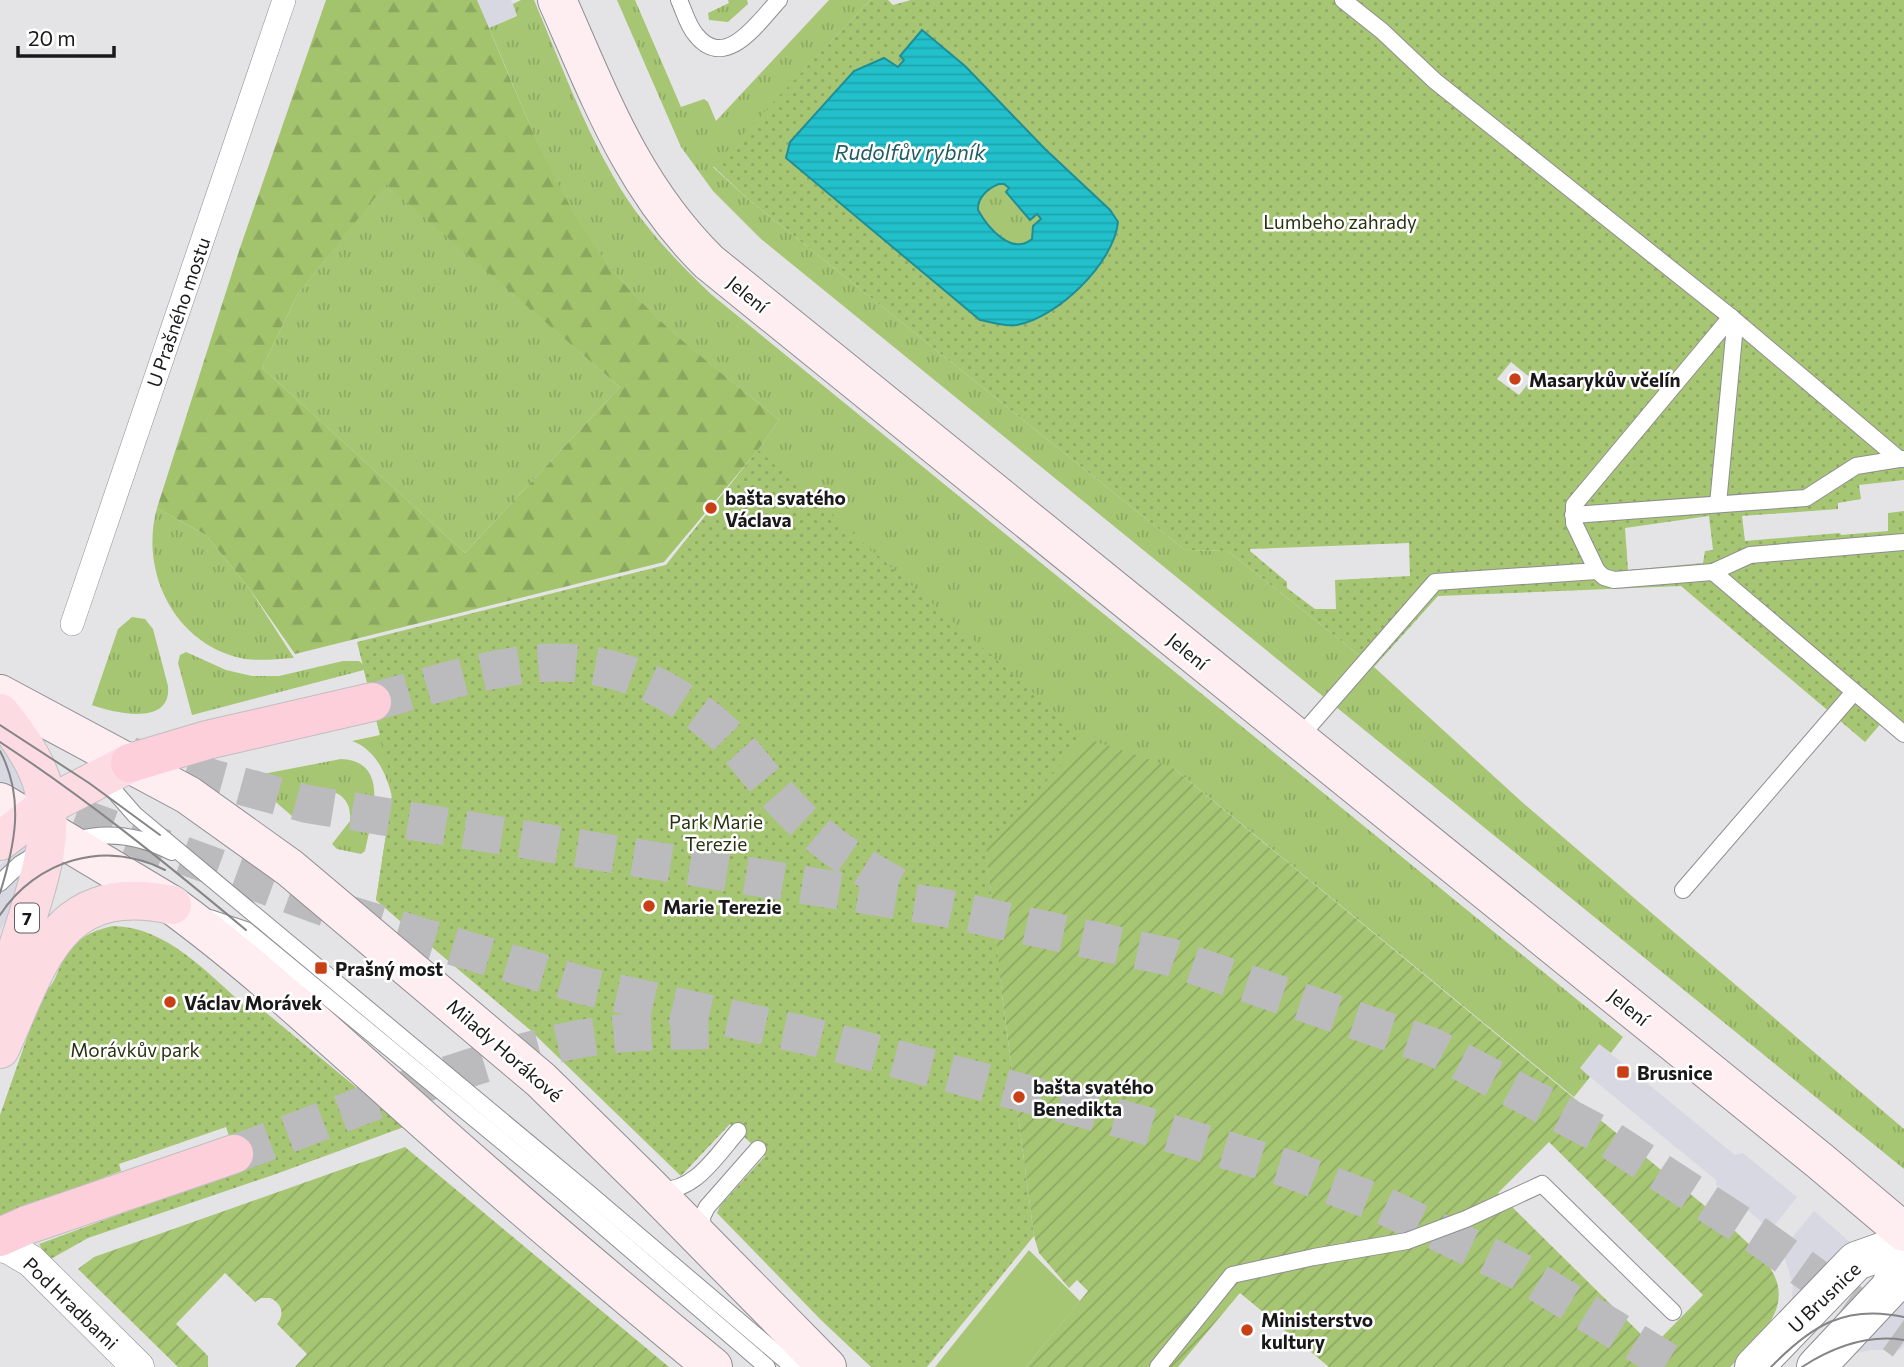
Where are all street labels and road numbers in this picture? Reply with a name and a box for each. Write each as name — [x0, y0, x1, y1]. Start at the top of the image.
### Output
street label: U Prašného mostu — [142, 234, 214, 390]
street label: Jelení — [723, 271, 774, 318]
street label: Jelení — [1163, 628, 1214, 675]
road number: 7 — [15, 903, 39, 932]
street label: Jelení — [1604, 984, 1655, 1031]
street label: Milady Horákové — [443, 994, 567, 1106]
street label: Pod Hradbami — [19, 1252, 123, 1354]
street label: U Brusnice — [1783, 1257, 1865, 1337]

